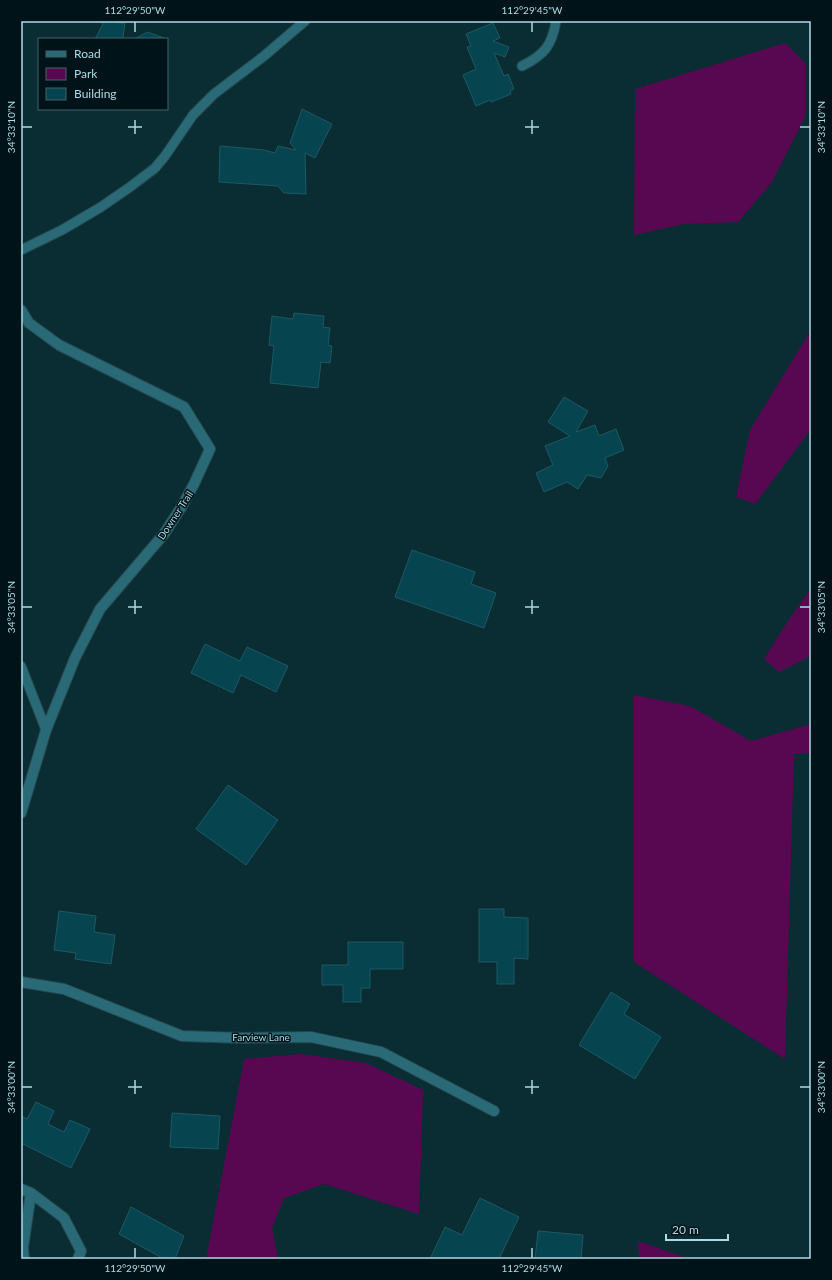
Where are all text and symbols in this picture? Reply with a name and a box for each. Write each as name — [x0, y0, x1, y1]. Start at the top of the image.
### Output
text: 112°29'50"W — [105, 4, 166, 16]
text: 112°29'45"W — [502, 4, 563, 16]
legend — [38, 38, 168, 110]
text: Road — [74, 46, 101, 61]
text: Park — [74, 66, 98, 81]
text: Building — [74, 86, 117, 101]
text: 34°33'10"N — [5, 101, 17, 153]
text: 34°33'10"N — [815, 101, 827, 153]
street label: Downer Trail — [155, 488, 195, 542]
text: 34°33'05"N — [5, 581, 17, 633]
text: 34°33'05"N — [815, 581, 827, 633]
street label: Farview Lane — [232, 1031, 290, 1043]
text: 34°33'00"N — [5, 1061, 17, 1113]
text: 34°33'00"N — [815, 1061, 827, 1113]
scale bar — [666, 1216, 728, 1242]
text: 20 m — [672, 1222, 699, 1237]
text: 112°29'50"W — [105, 1262, 166, 1274]
text: 112°29'45"W — [502, 1262, 563, 1274]

